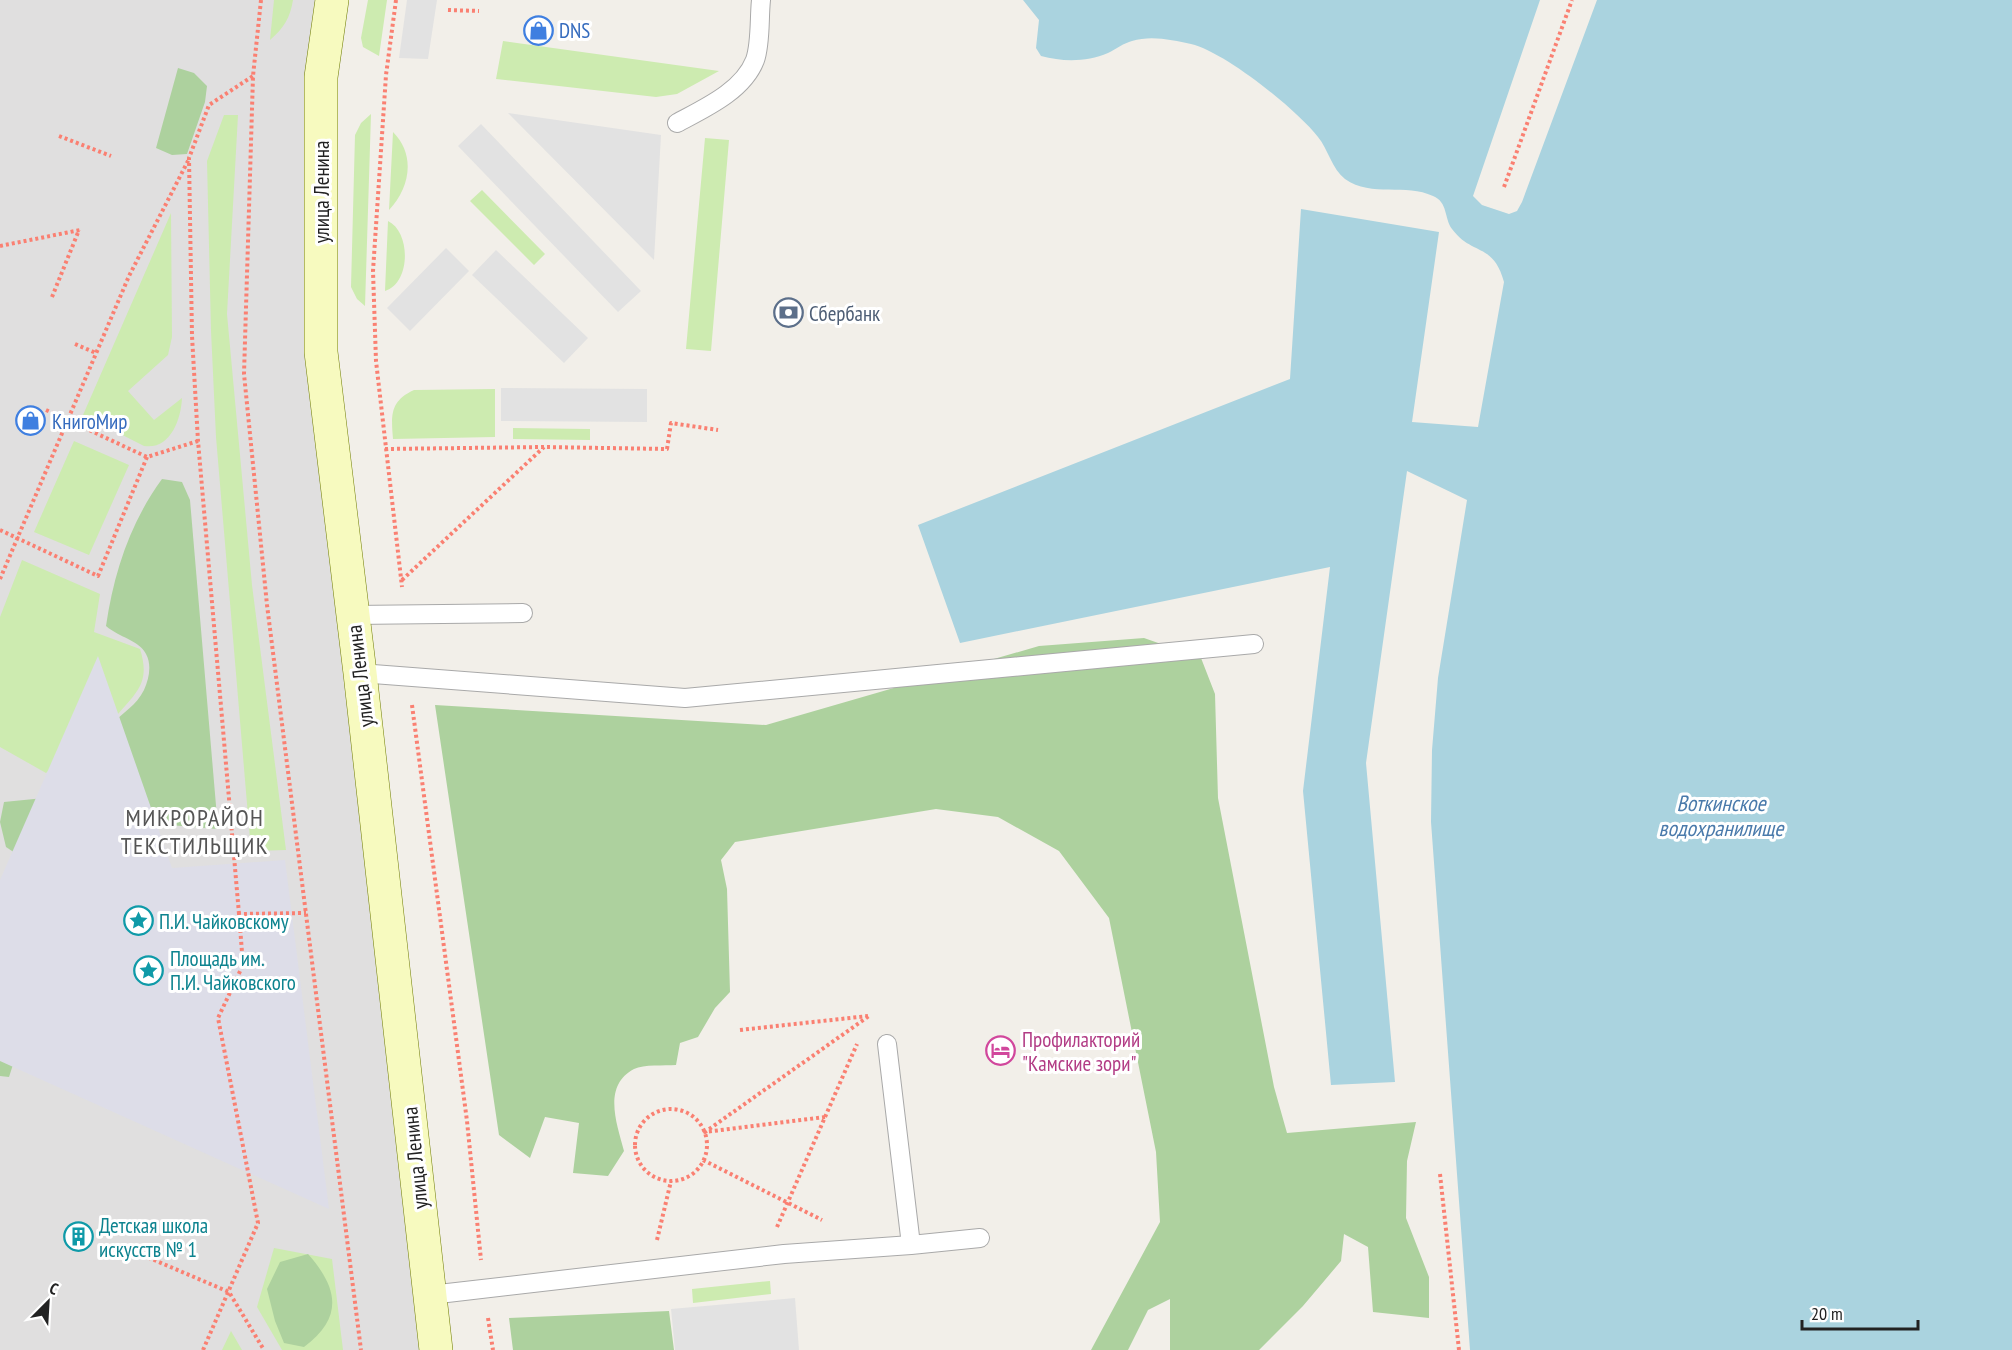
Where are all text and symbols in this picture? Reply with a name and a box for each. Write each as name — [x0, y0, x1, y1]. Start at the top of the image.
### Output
shop icon: DNS — [522, 14, 554, 46]
place label: DNS — [559, 17, 590, 44]
street label: улица Ленина — [308, 141, 335, 243]
bank icon: Сбербанк — [772, 297, 804, 329]
place label: Сбербанк — [809, 300, 880, 327]
shop icon: КнигоМир — [15, 405, 47, 437]
place label: КнигоМир — [52, 408, 127, 435]
street label: улица Ленина — [340, 623, 380, 729]
water label: Воткинское водохранилище — [1659, 789, 1785, 842]
district label: МИКРОРАЙОН ТЕКСТИЛЬЩИК — [121, 802, 269, 861]
place icon: П.И. Чайковскому — [122, 905, 154, 937]
place label: П.И. Чайковскому — [159, 908, 289, 935]
place label: Площадь им. П.И. Чайковского — [170, 945, 296, 996]
place icon: Площадь им. П.И. Чайковского — [133, 954, 165, 986]
place label: Профилакторий "Камские зори" — [1022, 1026, 1140, 1077]
hotel icon: Профилакторий "Камские зори" — [985, 1035, 1017, 1067]
street label: улица Ленина — [396, 1106, 434, 1210]
place label: Детская школа искусств № 1 — [99, 1212, 208, 1263]
building icon: Детская школа искусств № 1 — [62, 1221, 94, 1253]
north arrow — [18, 1272, 78, 1332]
text: С — [47, 1278, 62, 1299]
scale bar — [1802, 1293, 1918, 1331]
text: 20 m — [1811, 1302, 1843, 1325]

